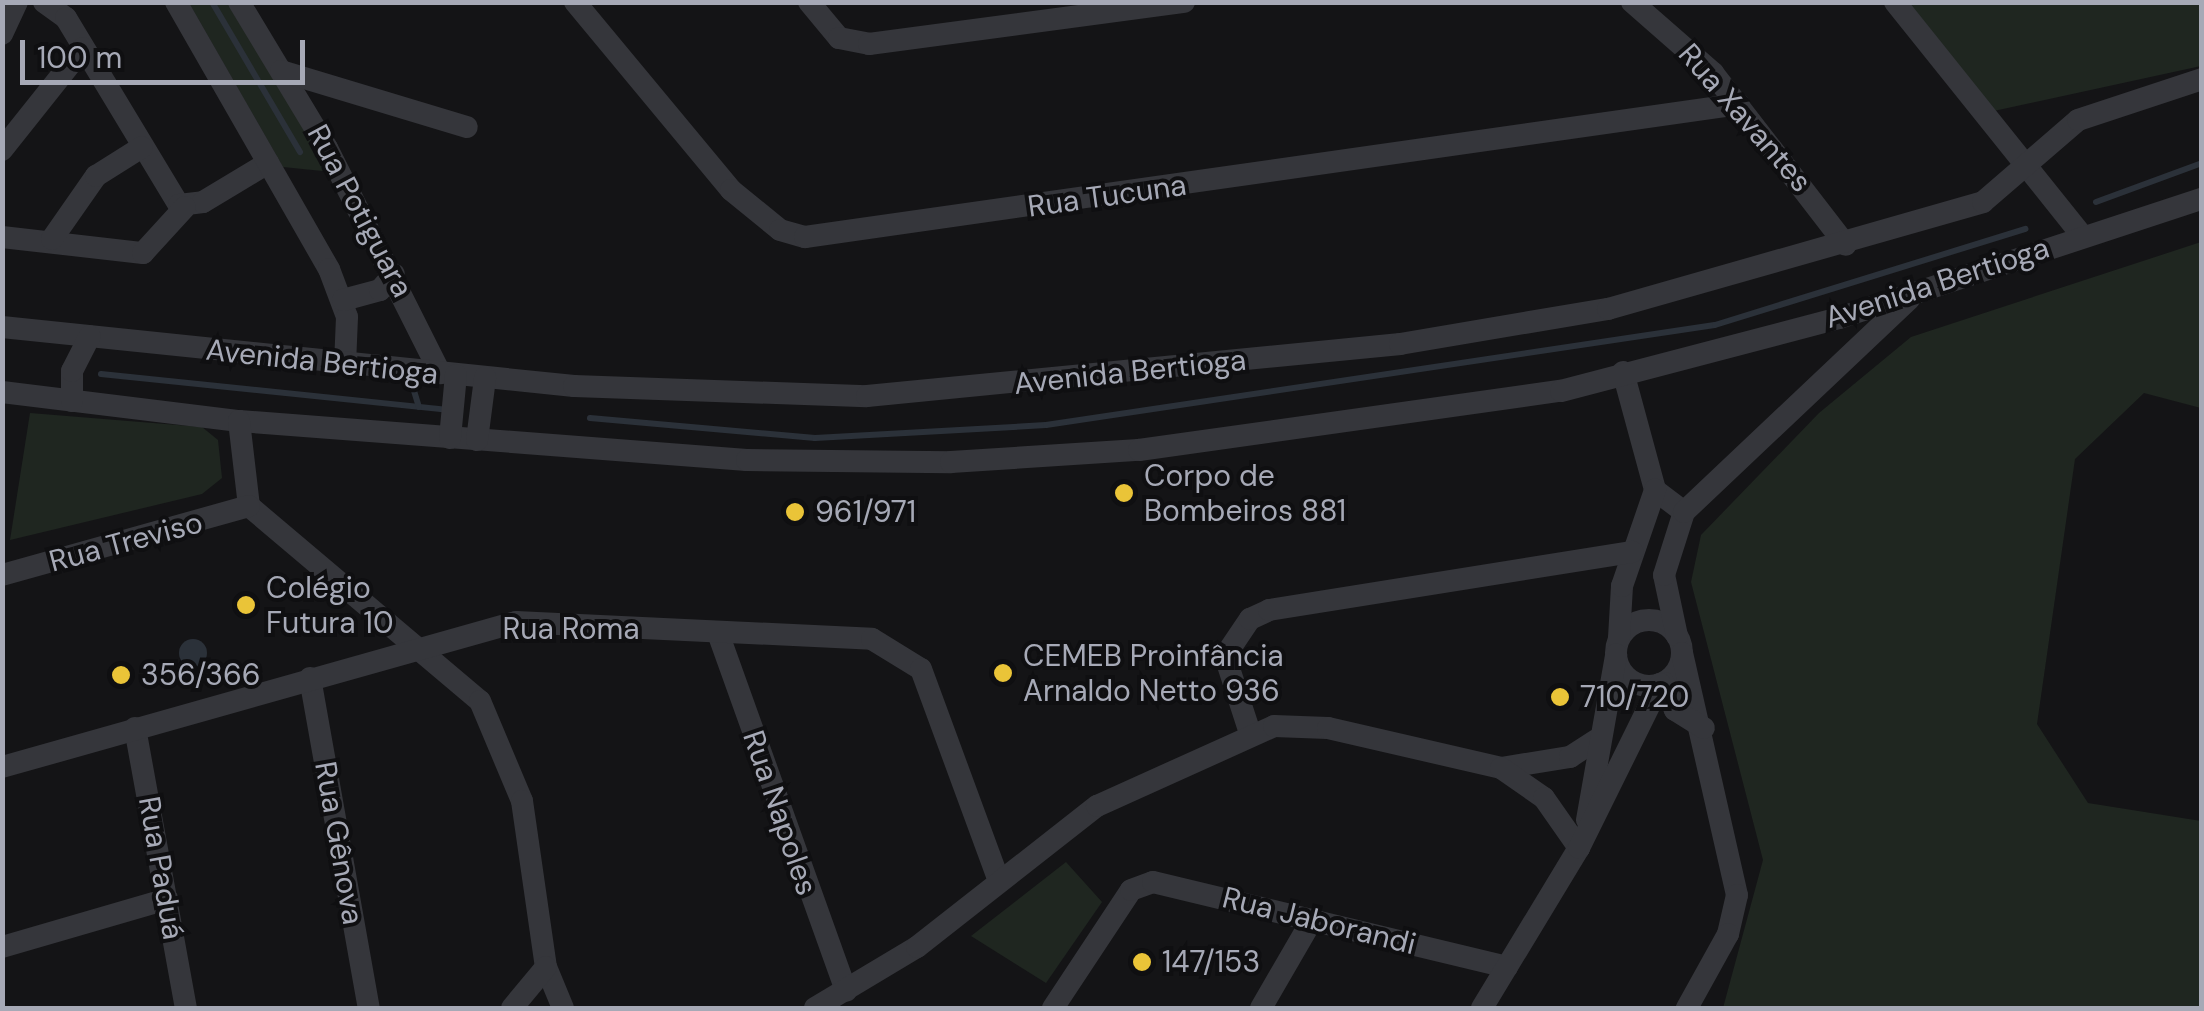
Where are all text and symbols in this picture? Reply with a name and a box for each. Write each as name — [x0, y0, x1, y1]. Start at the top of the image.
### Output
scale bar — [25, 20, 310, 82]
street label: Rua Xavantes — [1671, 37, 1819, 199]
text: 100 m — [37, 38, 122, 77]
street label: Rua Potiguara — [300, 119, 420, 303]
street label: Rua Tucuna — [1025, 167, 1189, 225]
street label: Avenida Bertioga — [1820, 230, 2054, 336]
street label: Avenida Bertioga — [204, 332, 440, 392]
street label: Avenida Bertioga — [1012, 342, 1248, 402]
place label: Corpo de Bombeiros 881 — [1144, 458, 1346, 528]
marker: Corpo de Bombeiros 881 — [1113, 482, 1135, 504]
place label: 961/971 — [815, 494, 916, 530]
marker: 961/971 — [784, 501, 806, 523]
street label: Rua Treviso — [45, 504, 207, 580]
place label: Colégio Futura 10 — [266, 570, 393, 640]
marker: Colégio Futura 10 — [235, 594, 257, 616]
street label: Rua Roma — [502, 611, 640, 647]
place label: CEMEB Proinfância Arnaldo Netto 936 — [1023, 638, 1284, 708]
place label: 356/366 — [141, 657, 261, 693]
marker: CEMEB Proinfância Arnaldo Netto 936 — [992, 662, 1014, 684]
marker: 356/366 — [110, 664, 132, 686]
place label: 710/720 — [1580, 679, 1689, 715]
marker: 710/720 — [1549, 686, 1571, 708]
street label: Rua Napoles — [735, 726, 825, 900]
street label: Rua Gênova — [307, 759, 371, 927]
street label: Rua Paduá — [131, 794, 191, 942]
street label: Rua Jaborandi — [1219, 880, 1419, 962]
place label: 147/153 — [1162, 944, 1260, 980]
marker: 147/153 — [1131, 951, 1153, 973]

